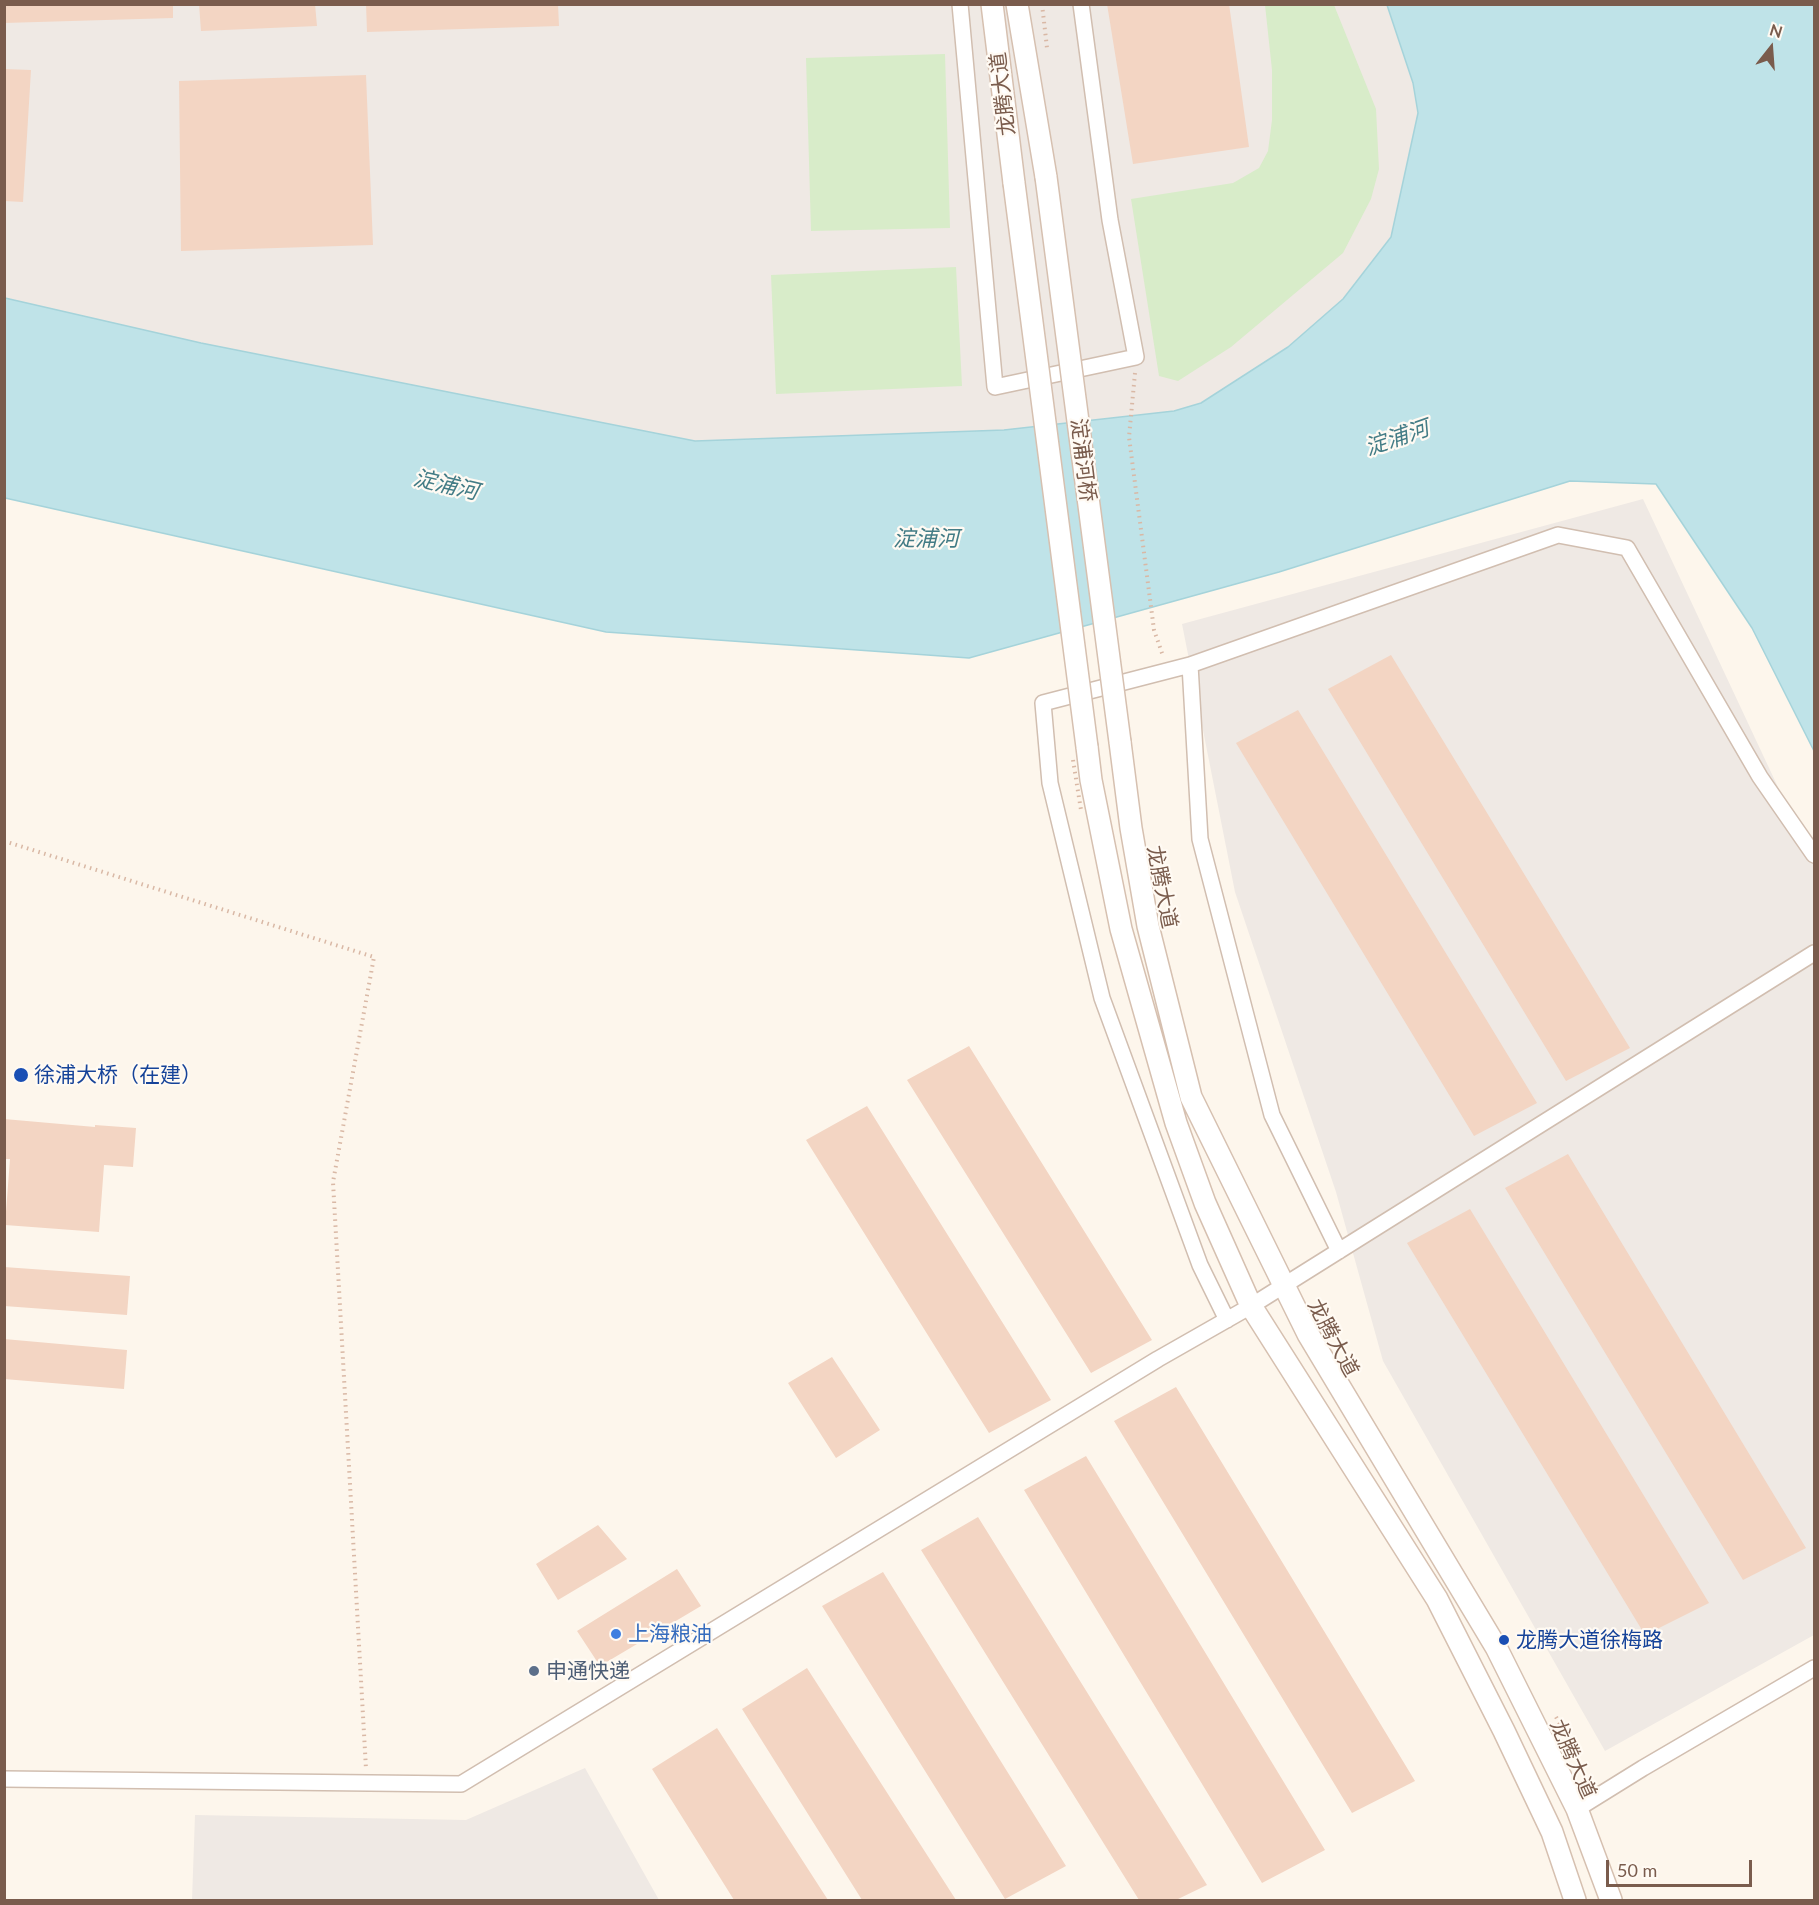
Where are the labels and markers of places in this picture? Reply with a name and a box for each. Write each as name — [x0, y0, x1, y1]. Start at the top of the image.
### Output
place label: 徐浦大桥（在建） — [34, 1062, 202, 1088]
marker: 徐浦大桥（在建） — [12, 1066, 30, 1084]
place label: 上海粮油 — [628, 1621, 712, 1647]
marker: 上海粮油 — [609, 1627, 623, 1641]
place label: 龙腾大道徐梅路 — [1516, 1627, 1663, 1653]
marker: 龙腾大道徐梅路 — [1497, 1633, 1511, 1647]
place label: 申通快递 — [546, 1658, 630, 1684]
marker: 申通快递 — [527, 1664, 541, 1678]

